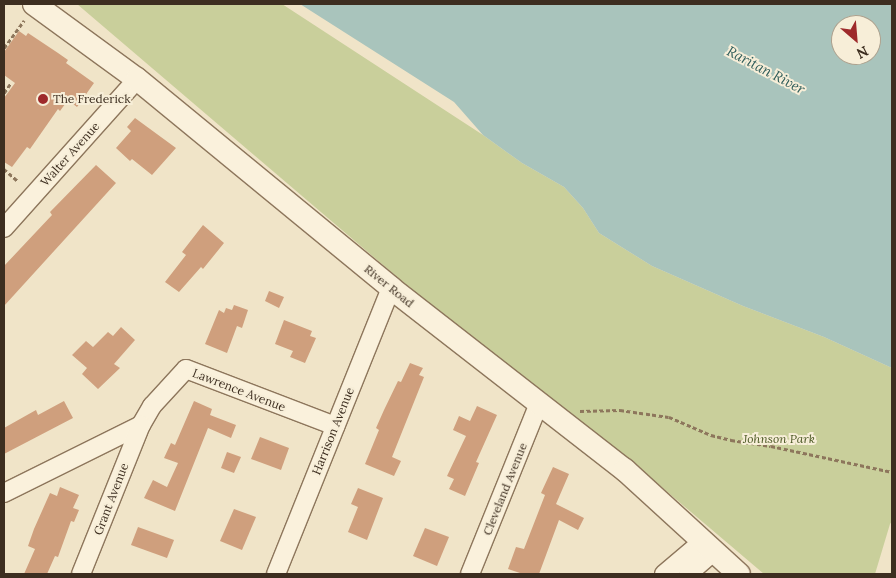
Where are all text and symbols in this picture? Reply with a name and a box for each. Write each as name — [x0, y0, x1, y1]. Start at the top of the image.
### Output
north arrow — [831, 15, 881, 65]
water label: Raritan River — [724, 42, 808, 98]
text: N — [853, 42, 871, 63]
place label: The Frederick — [53, 92, 131, 106]
marker: The Frederick — [37, 93, 49, 105]
street label: Walter Avenue — [37, 119, 103, 189]
street label: River Road — [361, 262, 417, 310]
street label: Lawrence Avenue — [190, 366, 288, 414]
street label: Harrison Avenue — [309, 385, 357, 477]
park label: Johnson Park — [743, 432, 815, 446]
street label: Cleveland Avenue — [480, 441, 530, 537]
street label: Grant Avenue — [91, 461, 131, 537]

